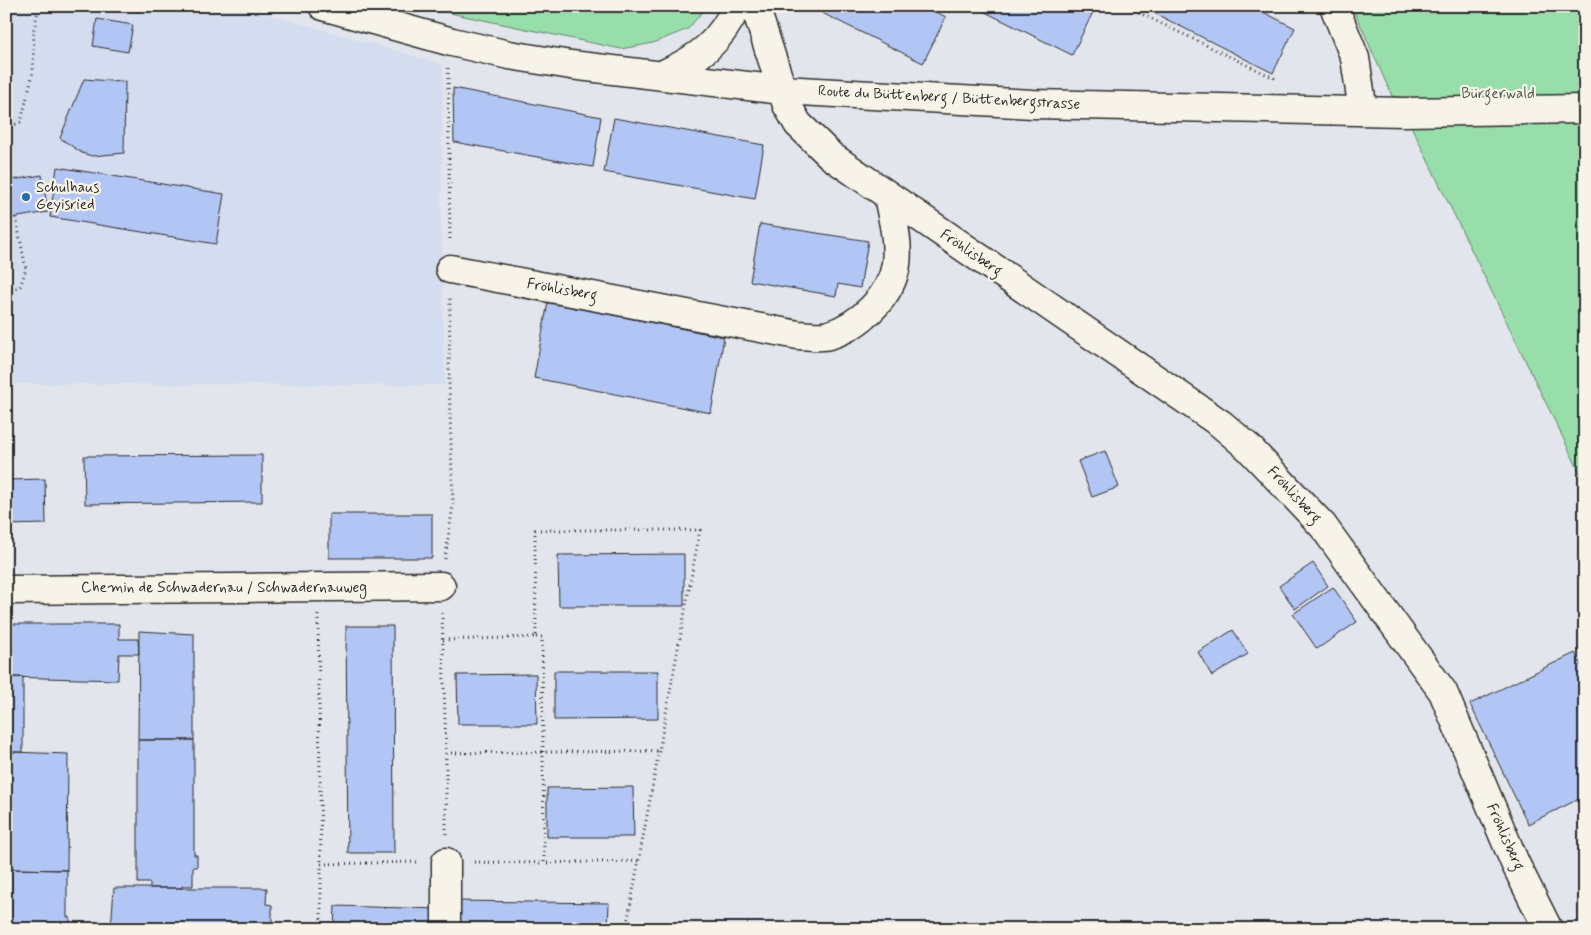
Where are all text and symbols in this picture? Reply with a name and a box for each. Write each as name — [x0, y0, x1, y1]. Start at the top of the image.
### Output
street label: Route du Büttenberg / Büttenbergstrasse — [817, 81, 1081, 116]
park label: Bürgerwald — [1461, 84, 1535, 105]
place label: Schulhaus Geyisried — [36, 178, 100, 215]
marker: Schulhaus Geyisried — [20, 191, 32, 203]
street label: Fröhlisberg — [935, 225, 1006, 282]
street label: Fröhlisberg — [525, 274, 599, 307]
street label: Fröhlisberg — [1262, 462, 1326, 529]
street label: Chemin de Schwadernau / Schwadernauweg — [81, 578, 367, 599]
street label: Fröhlisberg — [1480, 800, 1529, 874]

